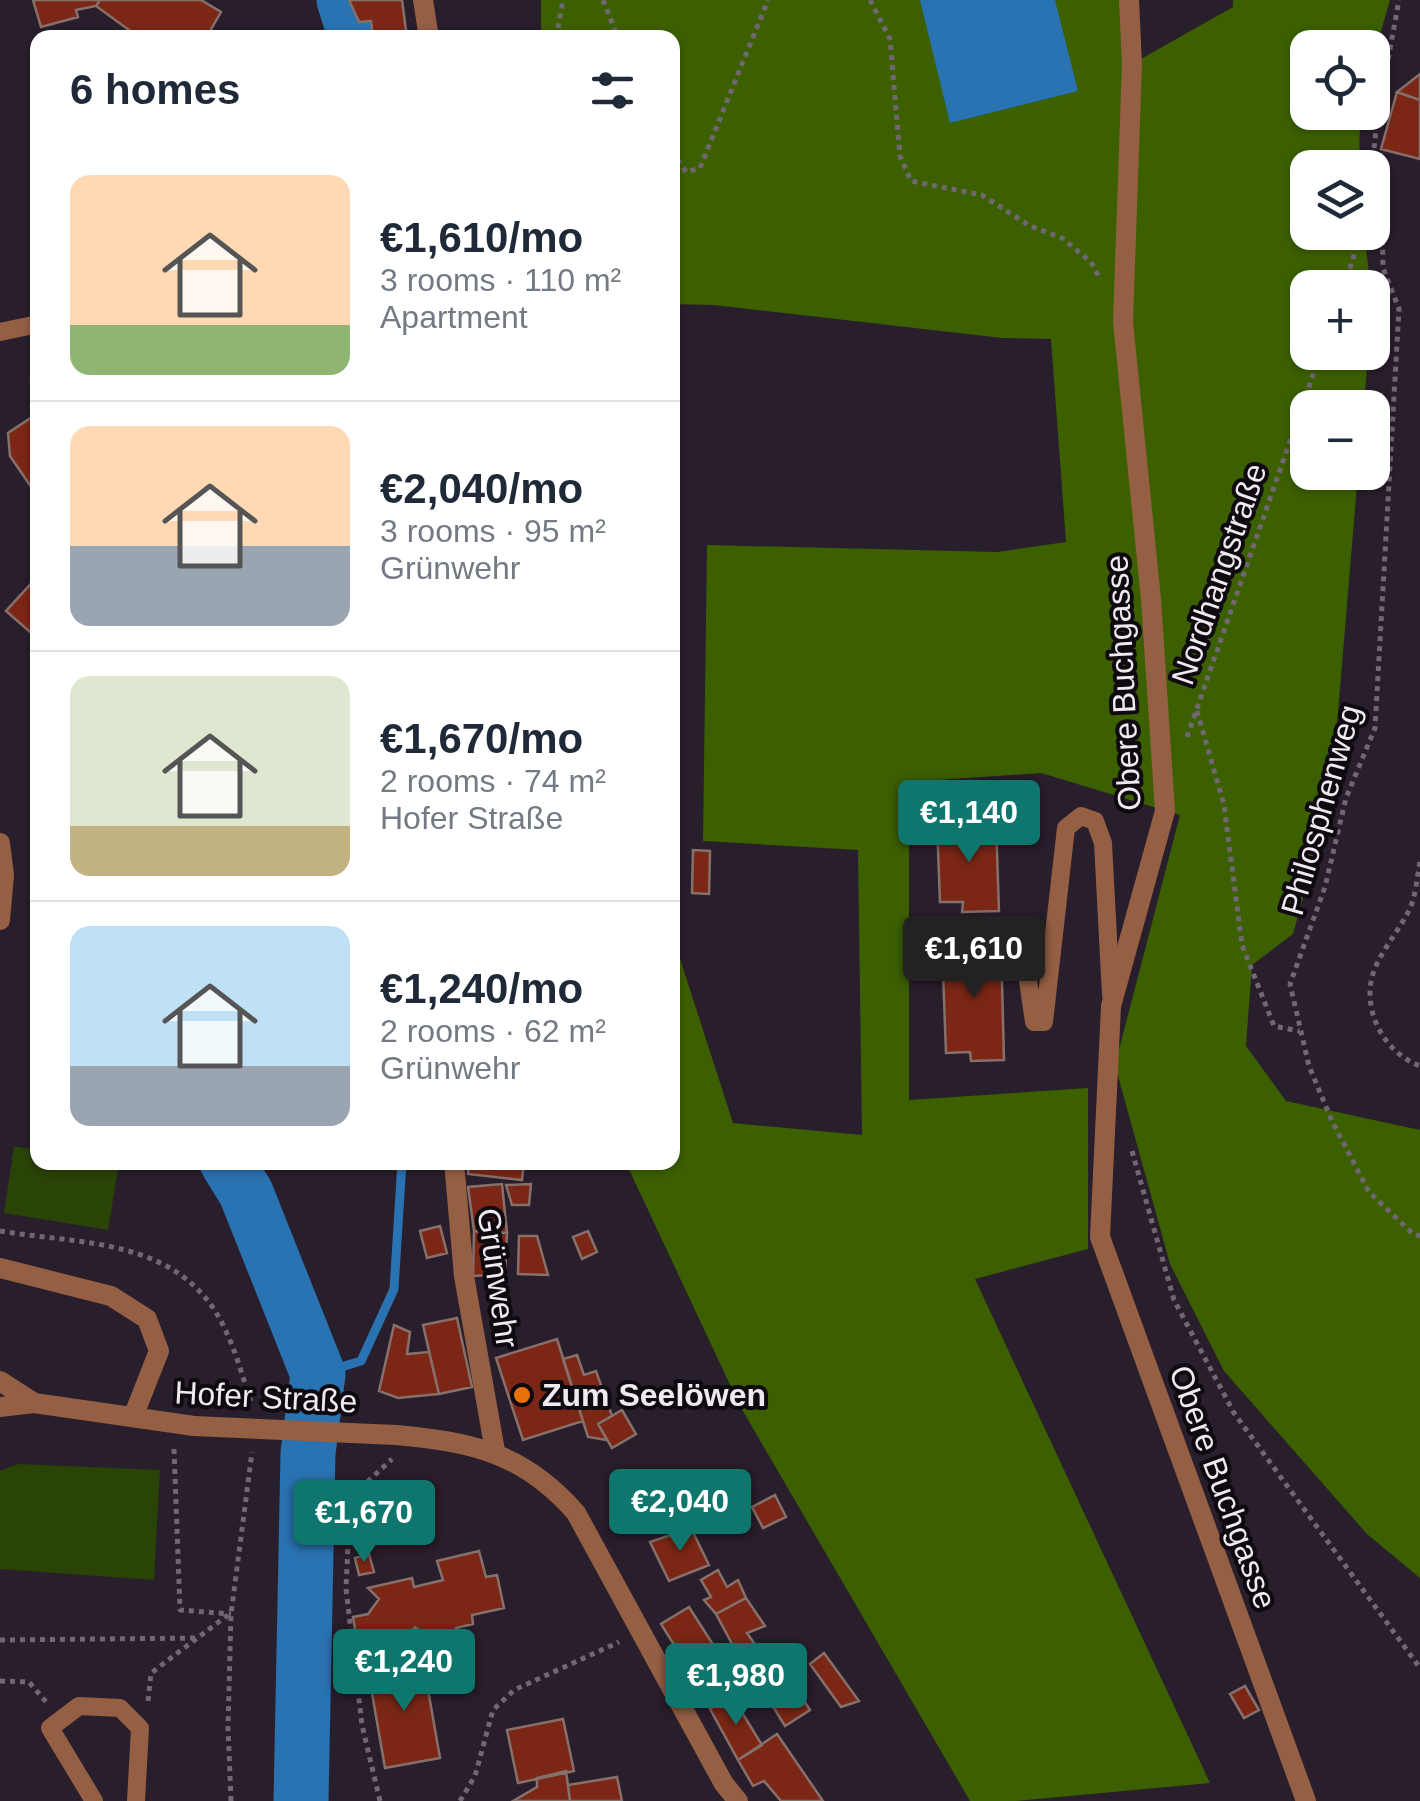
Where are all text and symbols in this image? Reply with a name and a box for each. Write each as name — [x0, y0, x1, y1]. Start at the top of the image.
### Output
map controls — [1290, 30, 1390, 490]
button: locate — [1290, 30, 1390, 130]
icon: filters — [585, 63, 640, 118]
text: 6 homes — [70, 66, 240, 113]
button: layers — [1290, 150, 1390, 250]
text: €1,610/mo — [380, 214, 583, 261]
icon: home — [150, 215, 270, 335]
text: 3 rooms · 110 m² — [380, 262, 621, 298]
button: + — [1290, 270, 1390, 370]
text: Apartment — [380, 299, 528, 335]
button: − — [1290, 390, 1390, 490]
street label: Nordhangstraße — [1164, 459, 1274, 689]
text: €2,040/mo — [380, 465, 583, 512]
icon: home — [150, 466, 270, 586]
text: 3 rooms · 95 m² — [380, 513, 606, 549]
text: Grünwehr — [380, 550, 521, 586]
street label: Obere Buchgasse — [1098, 554, 1148, 812]
street label: Philosphenweg — [1274, 701, 1368, 919]
text: €1,670/mo — [380, 715, 583, 762]
icon: home — [150, 716, 270, 836]
text: 2 rooms · 74 m² — [380, 763, 606, 799]
pin: €1,140 — [888, 780, 1050, 865]
text: €1,140 — [920, 794, 1018, 830]
text: Hofer Straße — [380, 800, 563, 836]
pin: €1,610 — [893, 916, 1055, 1001]
text: €1,610 — [925, 930, 1023, 966]
text: €1,240/mo — [380, 965, 583, 1012]
icon: home — [150, 966, 270, 1086]
text: 2 rooms · 62 m² — [380, 1013, 606, 1049]
text: Grünwehr — [380, 1050, 521, 1086]
street label: Grünwehr — [470, 1206, 526, 1350]
street label: Obere Buchgasse — [1162, 1360, 1284, 1614]
street label: Hofer Straße — [174, 1374, 358, 1420]
place label: Zum Seelöwen — [542, 1377, 766, 1413]
marker: Zum Seelöwen — [511, 1384, 533, 1406]
pin: €2,040 — [599, 1469, 761, 1554]
pin: €1,670 — [283, 1480, 445, 1565]
text: €2,040 — [631, 1483, 729, 1519]
text: €1,670 — [315, 1494, 413, 1530]
pin: €1,240 — [323, 1629, 485, 1714]
text: €1,240 — [355, 1643, 453, 1679]
pin: €1,980 — [655, 1643, 817, 1728]
text: €1,980 — [687, 1657, 785, 1693]

